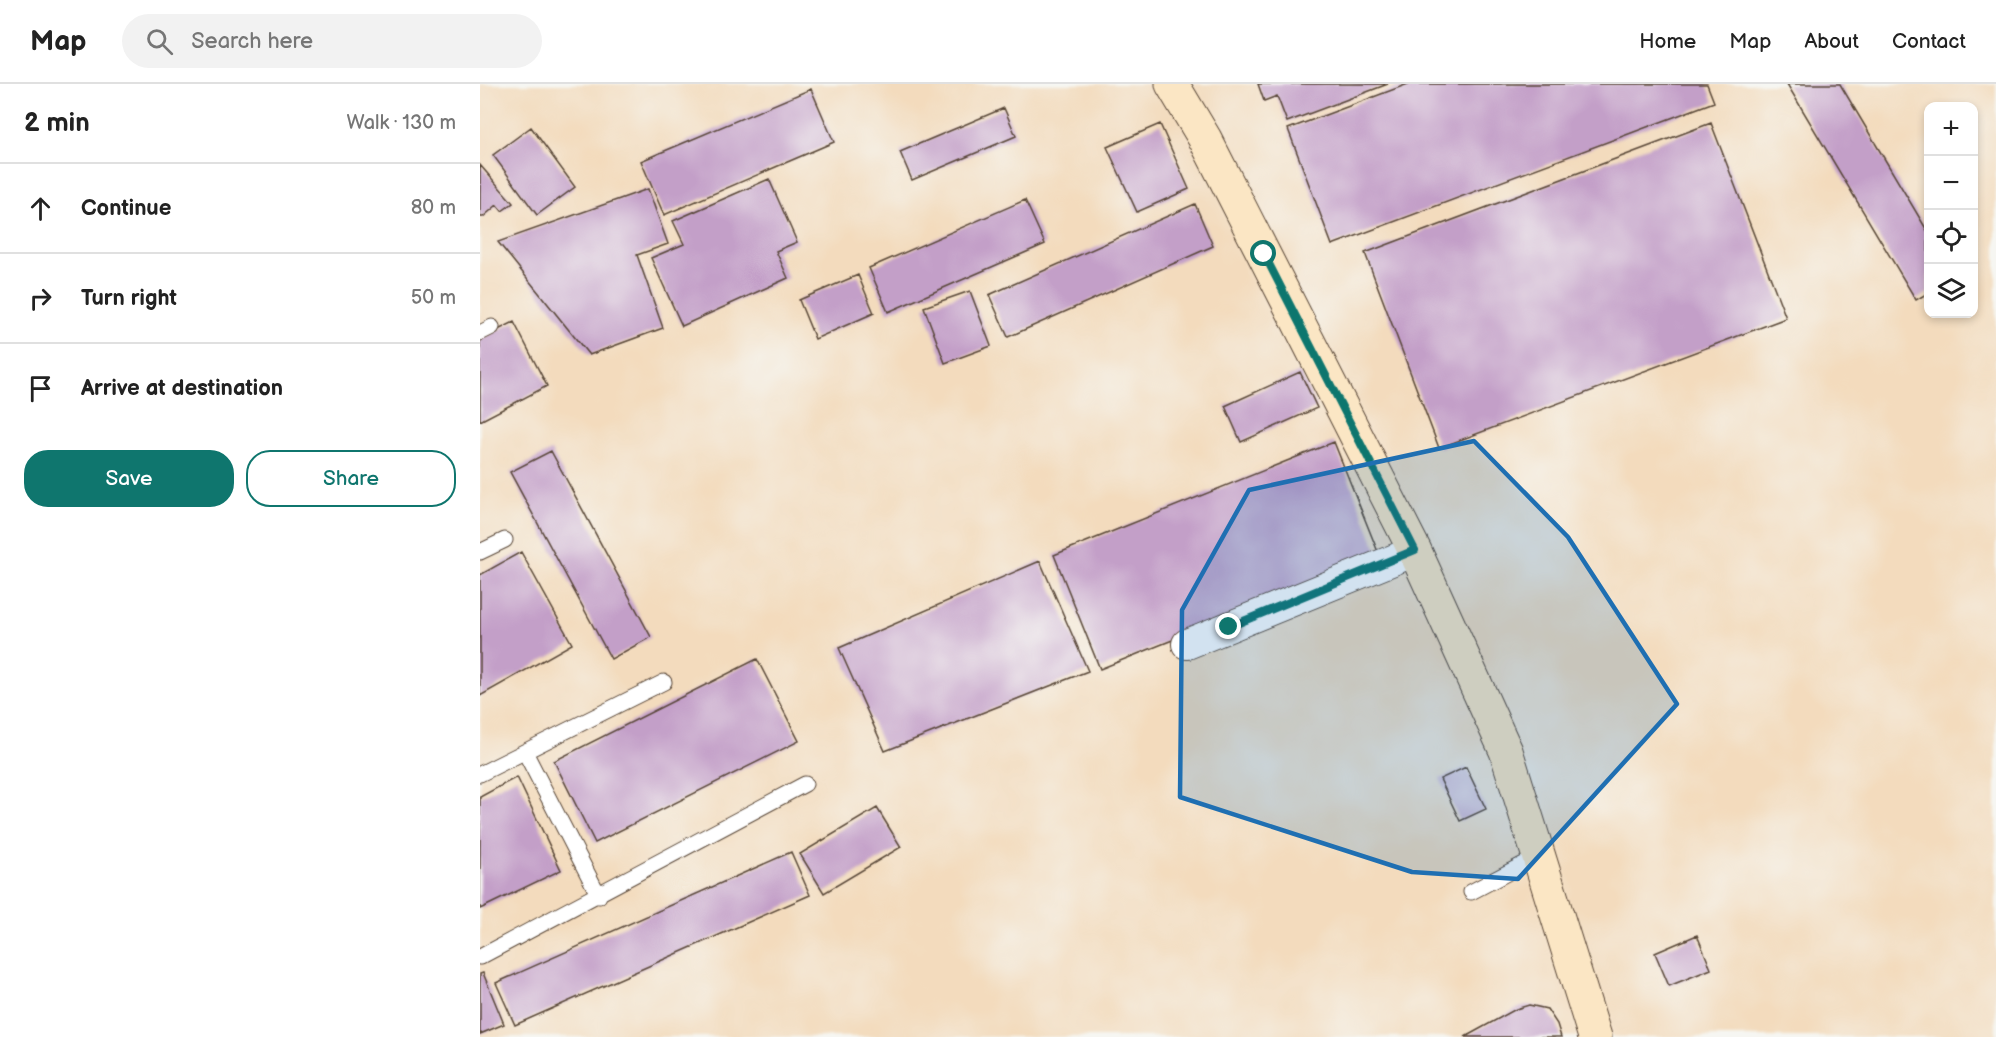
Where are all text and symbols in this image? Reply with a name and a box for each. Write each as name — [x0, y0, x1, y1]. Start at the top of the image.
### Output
search box — [122, 14, 542, 68]
text: Map — [30, 25, 86, 58]
icon: search — [143, 25, 176, 58]
text: Search here — [191, 28, 313, 55]
text: Home — [1639, 29, 1696, 54]
text: Map — [1729, 29, 1771, 54]
text: About — [1804, 29, 1859, 54]
text: Contact — [1892, 29, 1966, 54]
map controls — [1924, 102, 1978, 318]
button: + — [1924, 102, 1978, 156]
text: 2 min — [24, 108, 90, 139]
text: Walk · 130 m — [347, 111, 456, 135]
button: − — [1924, 156, 1978, 210]
icon: ahead — [24, 192, 57, 225]
text: Continue — [81, 195, 171, 222]
text: 80 m — [411, 196, 456, 220]
button: locate — [1924, 210, 1978, 264]
route start — [1250, 240, 1276, 266]
button: layers — [1924, 264, 1978, 318]
icon: right — [24, 282, 57, 315]
text: Turn right — [81, 285, 177, 312]
text: 50 m — [411, 286, 456, 310]
icon: arrive — [24, 372, 57, 405]
text: Arrive at destination — [81, 375, 283, 402]
button: Save — [24, 450, 234, 507]
button: Share — [246, 450, 456, 507]
route end — [1215, 613, 1241, 639]

